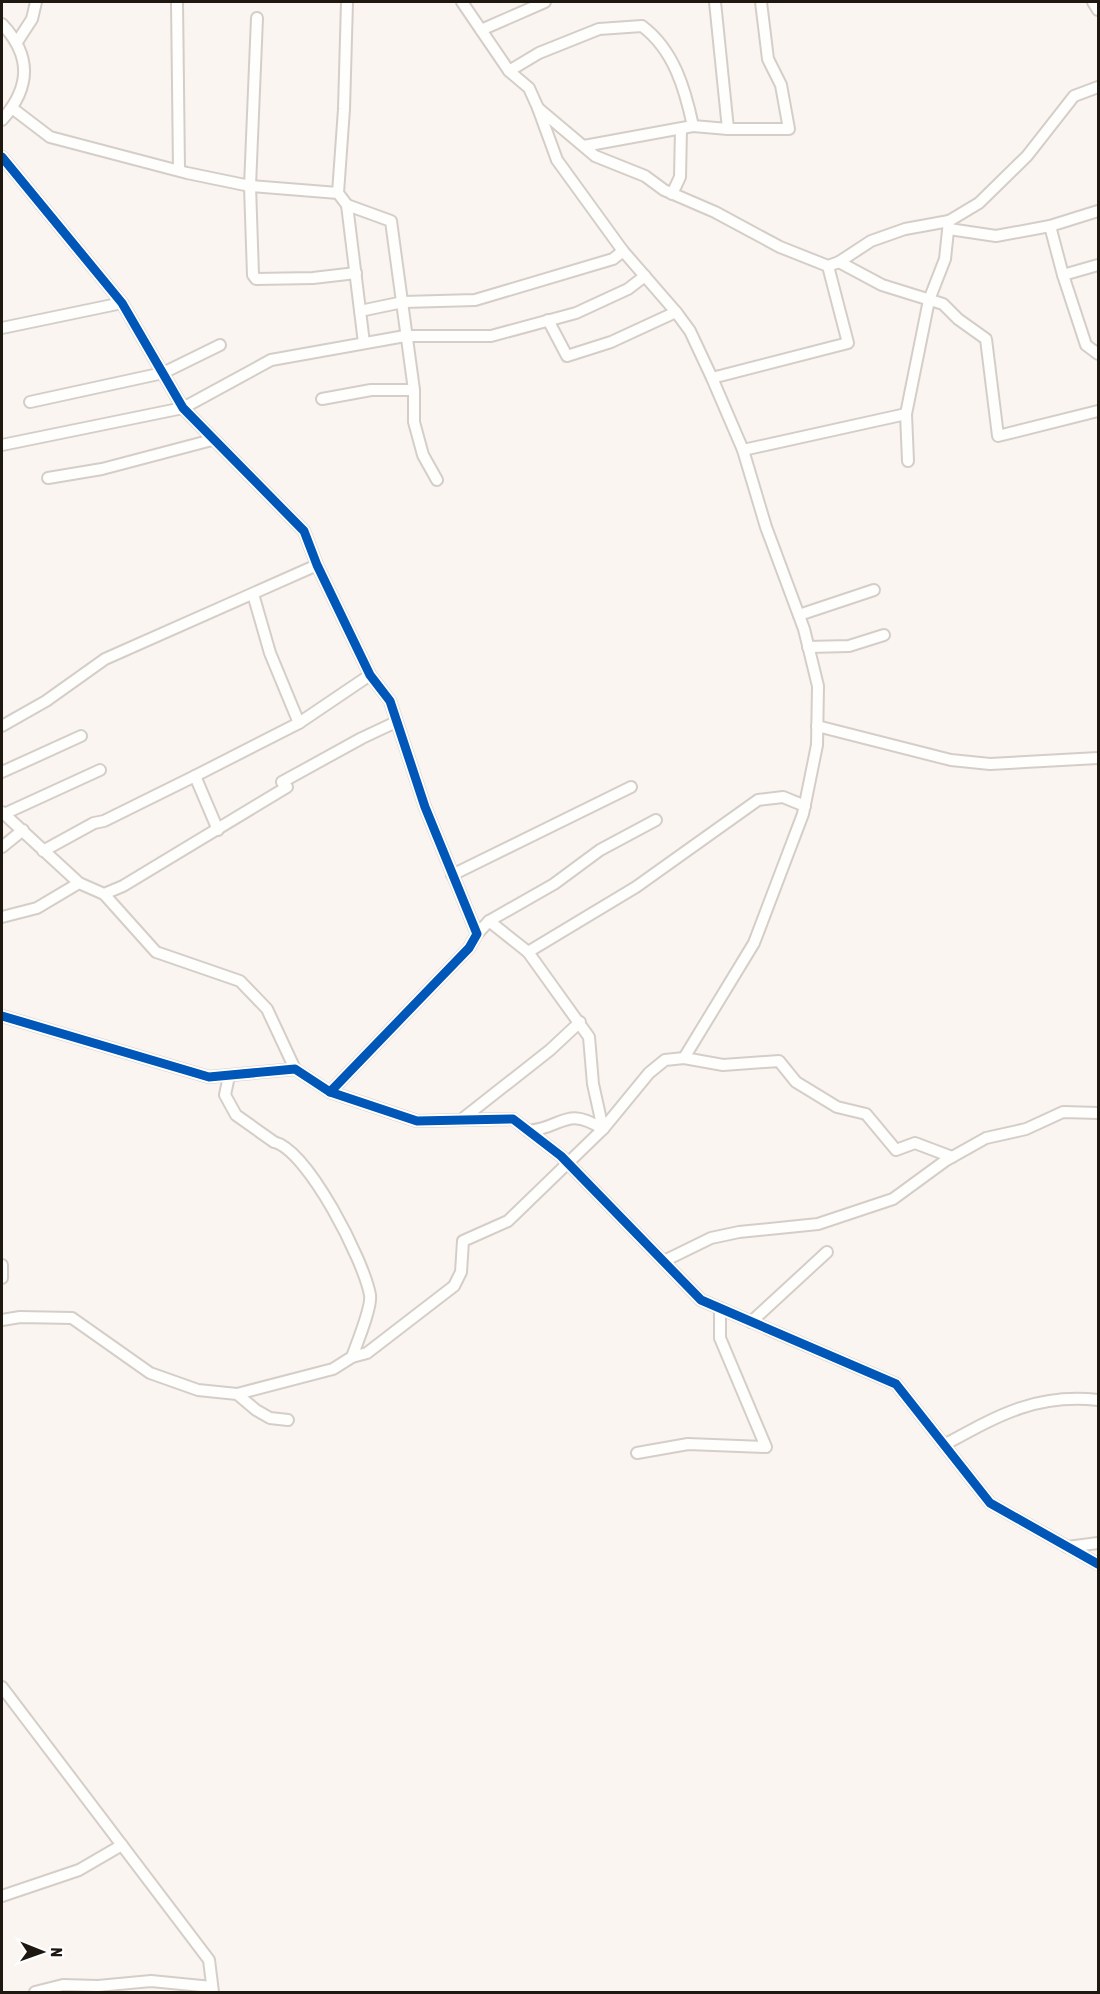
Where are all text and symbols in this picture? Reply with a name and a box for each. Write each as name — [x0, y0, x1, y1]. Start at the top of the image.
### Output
north arrow — [12, 1922, 72, 1982]
text: N — [48, 1947, 66, 1957]

